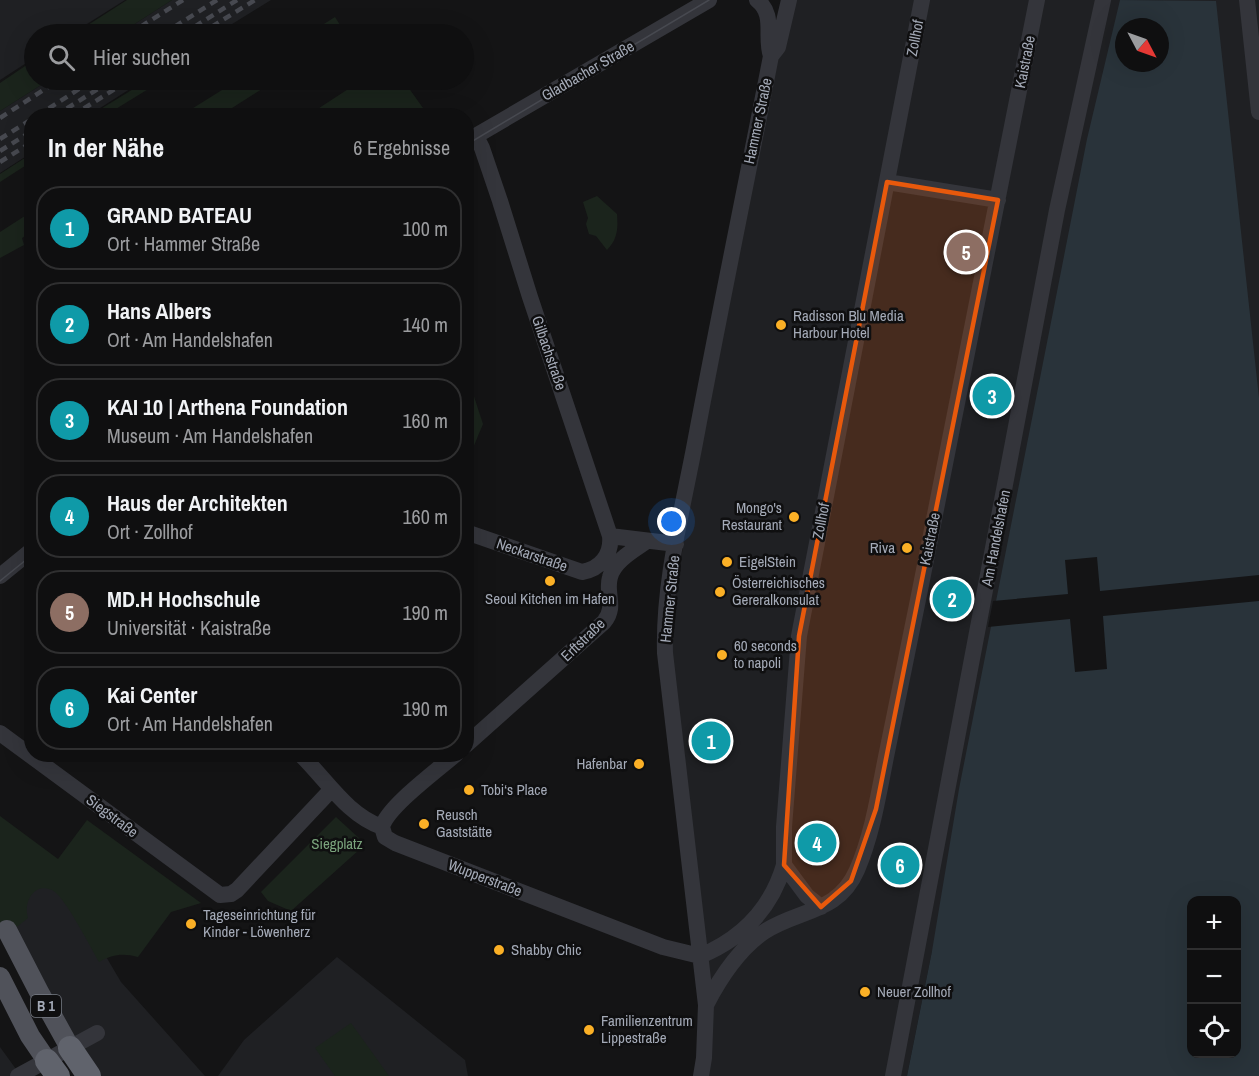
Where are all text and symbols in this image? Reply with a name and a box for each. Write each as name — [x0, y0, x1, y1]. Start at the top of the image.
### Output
street label: Zollhof — [901, 17, 928, 58]
north arrow — [1115, 18, 1169, 72]
search box — [24, 24, 474, 90]
street label: Kaistraße — [1009, 34, 1040, 90]
street label: Gladbacher Straße — [538, 35, 638, 106]
icon: search — [45, 41, 78, 74]
text: Hier suchen — [93, 42, 190, 72]
street label: Hammer Straße — [738, 76, 777, 166]
text: In der Nähe — [48, 130, 164, 165]
text: 6 Ergebnisse — [353, 134, 450, 161]
text: GRAND BATEAU — [107, 200, 252, 230]
text: 1 — [65, 215, 74, 242]
text: 100 m — [402, 215, 448, 242]
text: Ort · Hammer Straße — [107, 230, 260, 257]
pin: 5 — [946, 230, 986, 274]
text: Hans Albers — [107, 296, 212, 326]
place label: Radisson Blu Media Harbour Hotel — [793, 305, 904, 343]
text: 2 — [65, 311, 74, 338]
text: 140 m — [402, 311, 448, 338]
street label: Gilbachstraße — [527, 313, 572, 393]
marker: Radisson Blu Media Harbour Hotel — [774, 318, 788, 332]
text: Ort · Am Handelshafen — [107, 326, 273, 353]
pin: 3 — [972, 374, 1012, 418]
text: KAI 10 | Arthena Foundation — [107, 392, 348, 422]
text: 3 — [65, 407, 74, 434]
text: 160 m — [402, 407, 448, 434]
text: Museum · Am Handelshafen — [107, 422, 313, 449]
text: Haus der Architekten — [107, 488, 288, 518]
street label: Am Handelshafen — [976, 488, 1015, 589]
place label: Mongo's Restaurant — [722, 497, 783, 535]
street label: Zollhof — [807, 500, 834, 541]
text: 4 — [65, 503, 74, 530]
text: 160 m — [402, 503, 448, 530]
your location — [657, 507, 686, 536]
marker: Mongo's Restaurant — [787, 510, 801, 524]
street label: Kaistraße — [914, 511, 945, 567]
text: Ort · Zollhof — [107, 518, 193, 545]
street label: Neckarstraße — [494, 533, 571, 577]
place label: Riva — [870, 537, 895, 558]
marker: Riva — [900, 541, 914, 555]
place label: EigelStein — [739, 551, 796, 572]
street label: Hammer Straße — [654, 554, 685, 644]
marker: EigelStein — [720, 555, 734, 569]
place label: Österreichisches Gereralkonsulat — [732, 572, 825, 610]
marker: Seoul Kitchen im Hafen — [543, 574, 557, 588]
pin: 2 — [932, 576, 972, 622]
text: MD.H Hochschule — [107, 584, 260, 614]
marker: Österreichisches Gereralkonsulat — [713, 585, 727, 599]
place label: Seoul Kitchen im Hafen — [485, 588, 615, 609]
text: 5 — [65, 599, 74, 626]
text: 190 m — [402, 599, 448, 626]
street label: Erftstraße — [556, 613, 609, 666]
text: Universität · Kaistraße — [107, 614, 271, 641]
place label: 60 seconds to napoli — [734, 635, 797, 673]
marker: 60 seconds to napoli — [715, 648, 729, 662]
text: Kai Center — [107, 680, 197, 710]
text: 6 — [65, 695, 74, 722]
text: 190 m — [402, 695, 448, 722]
text: Ort · Am Handelshafen — [107, 710, 273, 737]
pin: 1 — [692, 718, 730, 764]
place label: Hafenbar — [576, 753, 627, 774]
marker: Hafenbar — [632, 757, 646, 771]
place label: Tobi‘s Place — [481, 779, 547, 800]
marker: Tobi‘s Place — [462, 783, 476, 797]
street label: Siegstraße — [82, 789, 143, 842]
place label: Reusch Gaststätte — [436, 804, 492, 842]
marker: Reusch Gaststätte — [417, 817, 431, 831]
pin: 4 — [798, 820, 836, 866]
park label: Siegplatz — [311, 833, 363, 854]
pin: 6 — [880, 842, 920, 888]
street label: Wupperstraße — [445, 854, 525, 901]
map controls — [1187, 896, 1241, 1058]
button: + — [1187, 896, 1241, 950]
place label: Tageseinrichtung für Kinder - Löwenherz — [203, 904, 315, 942]
marker: Tageseinrichtung für Kinder - Löwenherz — [184, 917, 198, 931]
place label: Shabby Chic — [511, 939, 581, 960]
marker: Shabby Chic — [492, 943, 506, 957]
button: − — [1187, 950, 1241, 1004]
place label: Neuer Zollhof — [877, 981, 951, 1002]
marker: Neuer Zollhof — [858, 985, 872, 999]
road number: B 1 — [31, 995, 61, 1017]
button: locate — [1187, 1004, 1241, 1058]
place label: Familienzentrum Lippestraße — [601, 1010, 693, 1048]
marker: Familienzentrum Lippestraße — [582, 1023, 596, 1037]

